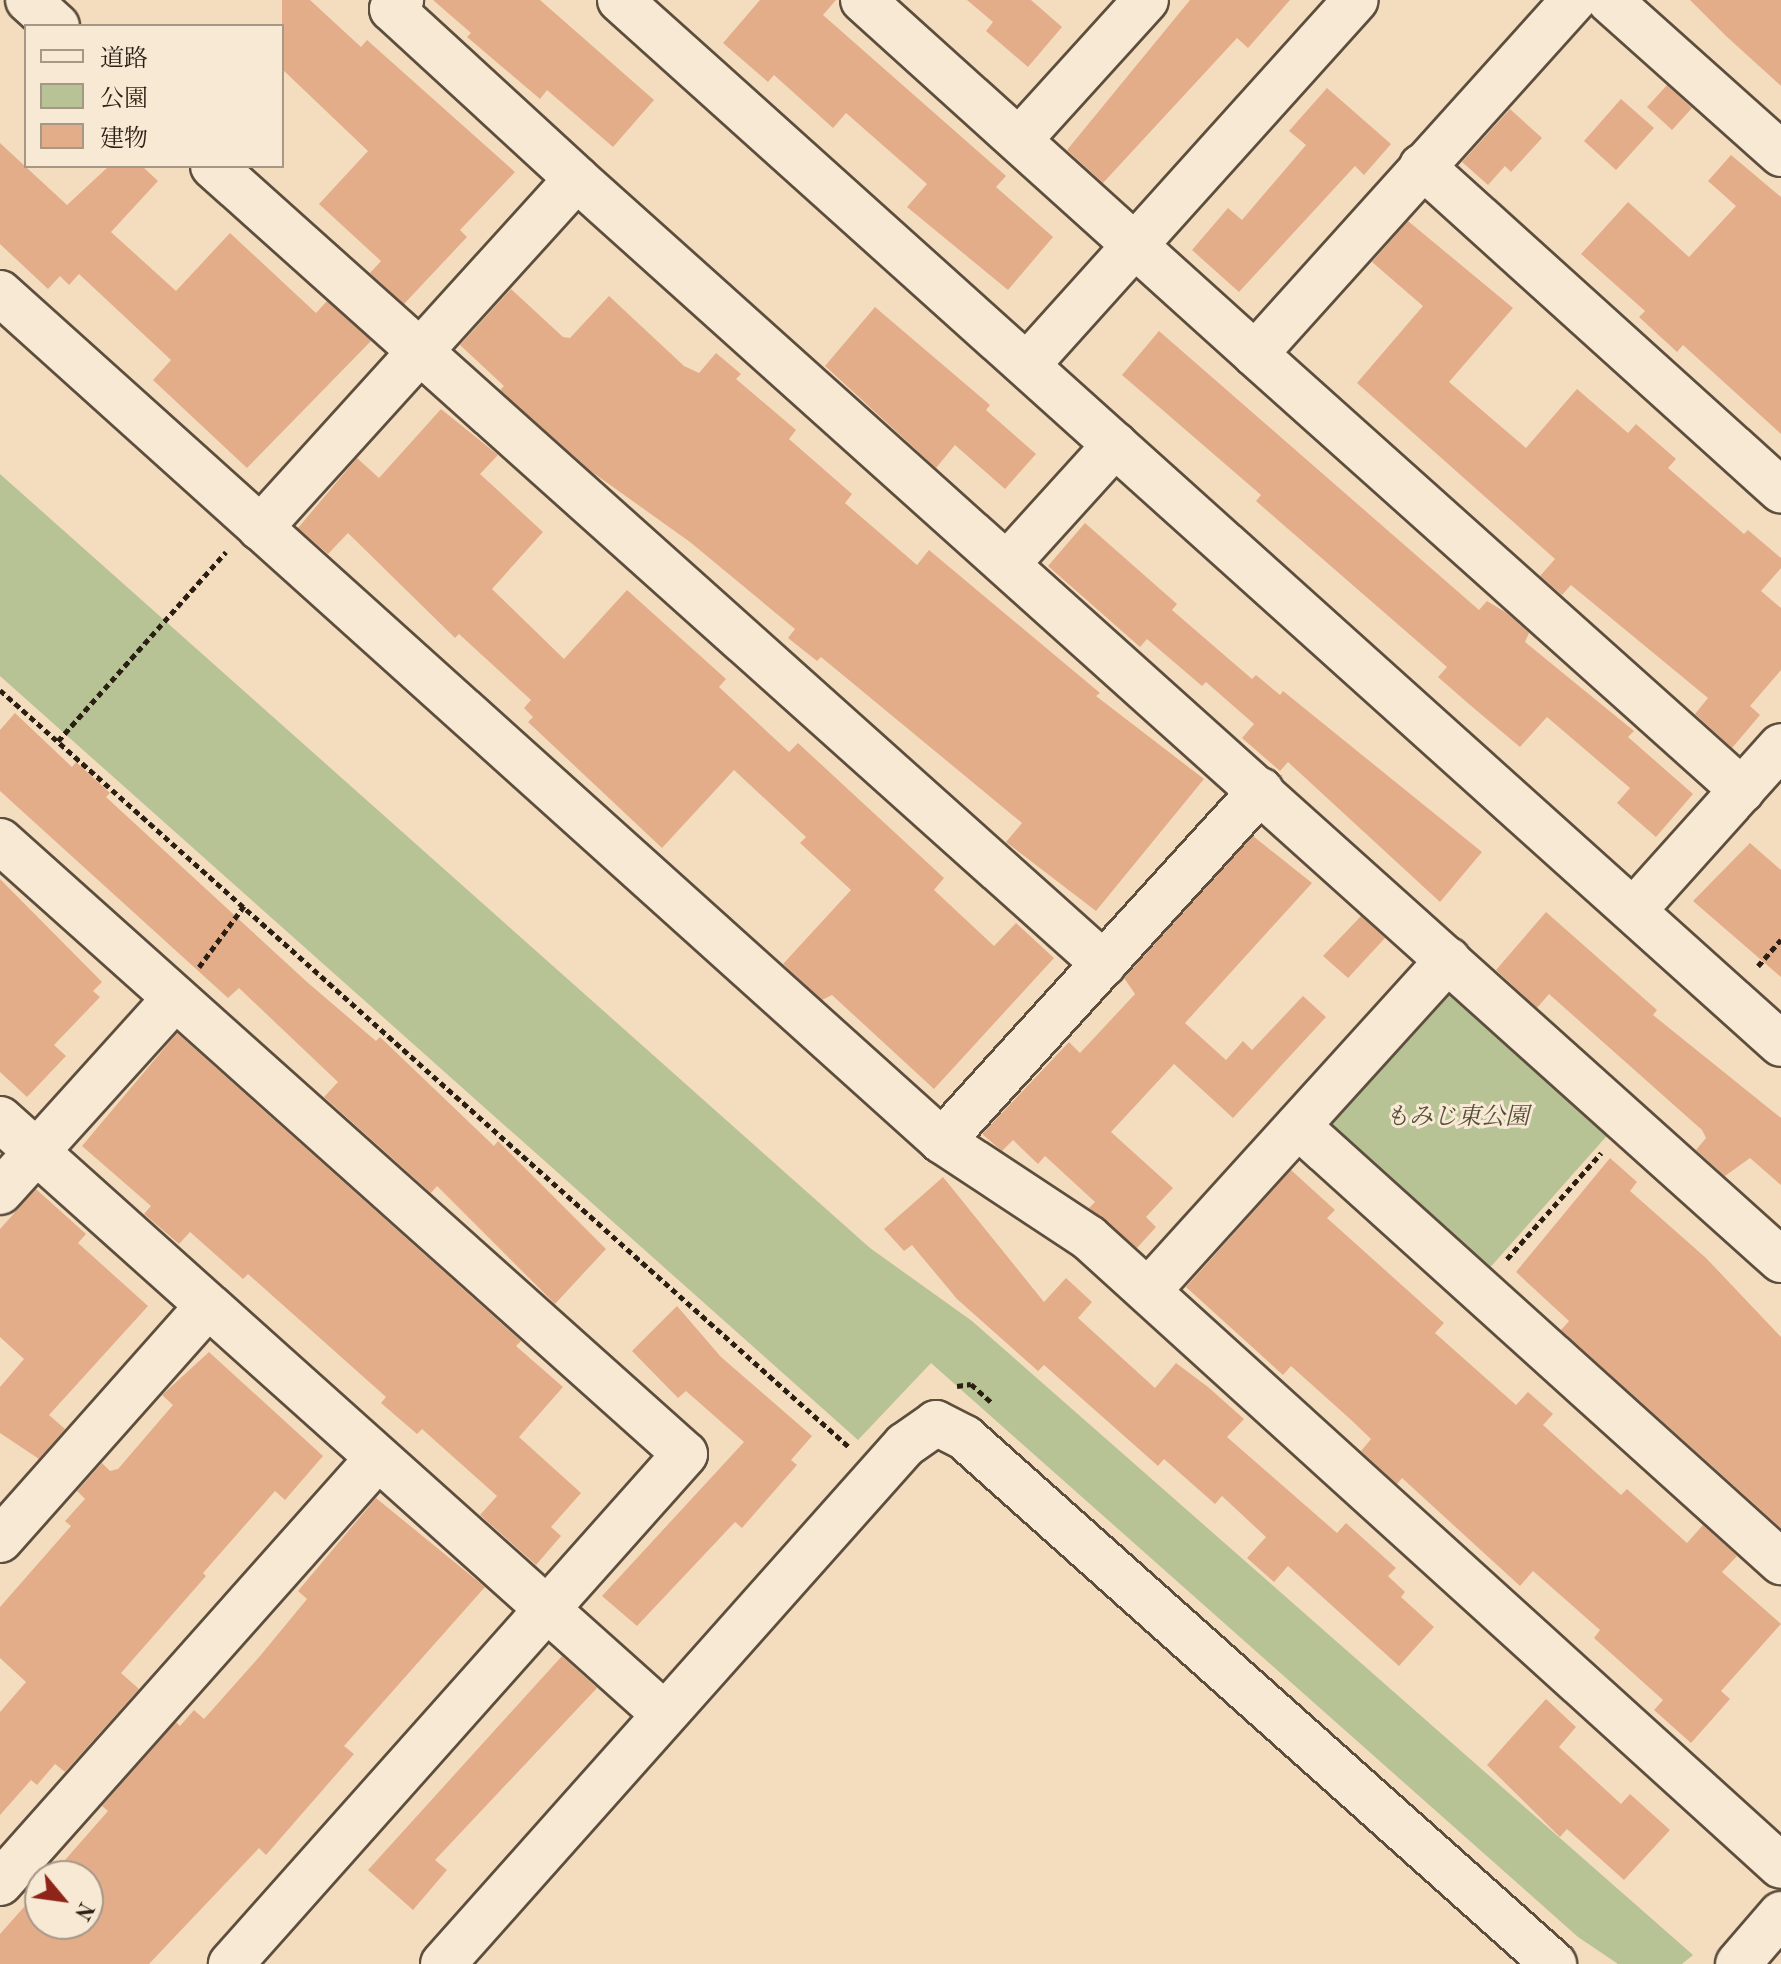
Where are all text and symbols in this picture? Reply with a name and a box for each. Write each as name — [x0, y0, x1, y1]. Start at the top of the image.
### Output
legend — [24, 24, 284, 168]
text: 道路 — [100, 48, 148, 72]
text: 公園 — [100, 88, 148, 112]
text: 建物 — [100, 128, 148, 152]
park label: もみじ東公園 — [1385, 1105, 1529, 1133]
north arrow — [24, 1860, 104, 1940]
text: N — [70, 1898, 97, 1923]

